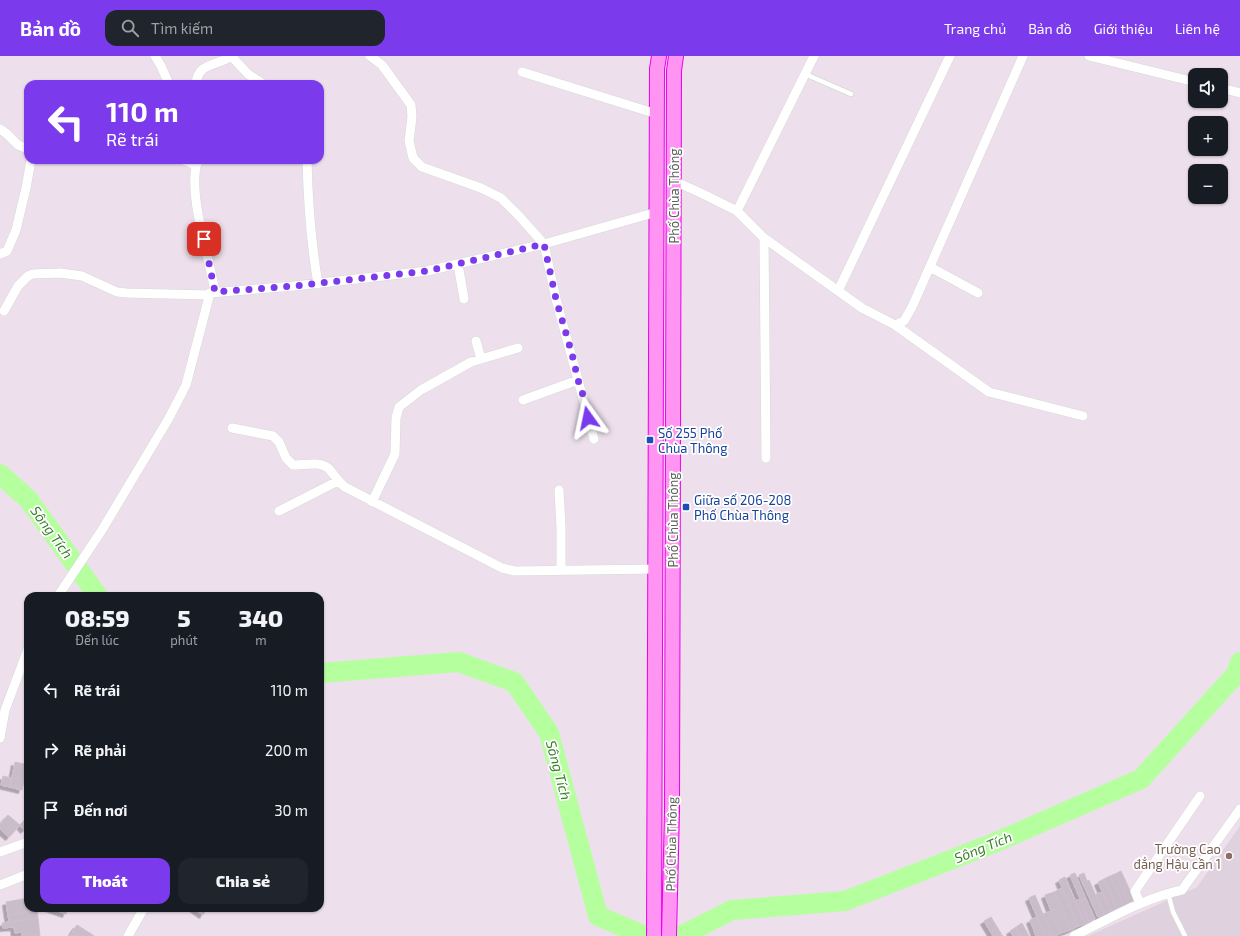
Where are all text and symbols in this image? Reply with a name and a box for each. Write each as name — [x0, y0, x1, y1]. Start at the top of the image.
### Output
search box — [105, 10, 385, 46]
text: Bản đồ — [20, 17, 81, 40]
icon: search — [119, 17, 141, 39]
text: Tìm kiếm — [151, 19, 213, 37]
text: Trang chủ — [944, 20, 1006, 37]
text: Bản đồ — [1028, 20, 1072, 37]
text: Giới thiệu — [1094, 20, 1153, 37]
text: Liên hệ — [1175, 20, 1220, 37]
map controls — [1188, 68, 1228, 204]
button: sound — [1188, 68, 1228, 108]
text: 110 m — [106, 94, 179, 128]
icon: left — [40, 96, 92, 148]
button: + — [1188, 116, 1228, 156]
text: Rẽ trái — [106, 128, 159, 150]
street label: Phố Chùa Thông — [666, 149, 682, 243]
button: − — [1188, 164, 1228, 204]
pin — [187, 222, 221, 256]
icon: arrive — [193, 228, 215, 250]
position arrow — [567, 397, 609, 439]
place label: Số 255 Phố Chùa Thông — [658, 425, 727, 456]
marker: Số 255 Phố Chùa Thông — [645, 435, 655, 445]
street label: Phố Chùa Thông — [665, 473, 681, 567]
place label: Giữa số 206-208 Phố Chùa Thông — [694, 492, 792, 523]
water label: Sông Tích — [27, 502, 77, 562]
marker: Giữa số 206-208 Phố Chùa Thông — [681, 502, 691, 512]
text: 08:59 — [65, 603, 130, 632]
text: 5 — [177, 603, 191, 632]
text: 340 — [238, 603, 283, 632]
text: Đến lúc — [75, 632, 119, 648]
text: phút — [170, 632, 198, 648]
text: m — [255, 632, 267, 648]
icon: left — [40, 679, 62, 701]
text: Rẽ trái — [74, 681, 120, 699]
text: 110 m — [271, 681, 308, 699]
water label: Sông Tích — [543, 738, 575, 802]
icon: right — [40, 739, 62, 761]
text: Rẽ phải — [74, 741, 126, 759]
text: 200 m — [265, 741, 308, 759]
street label: Phố Chùa Thông — [662, 796, 680, 892]
icon: arrive — [40, 799, 62, 821]
text: Đến nơi — [74, 801, 128, 819]
text: 30 m — [274, 801, 308, 819]
water label: Sông Tích — [952, 828, 1014, 866]
place label: Trường Cao đẳng Hậu cần 1 — [1134, 841, 1221, 872]
marker: Trường Cao đẳng Hậu cần 1 — [1224, 851, 1234, 861]
button: Thoát — [40, 858, 170, 904]
button: Chia sẻ — [178, 858, 308, 904]

